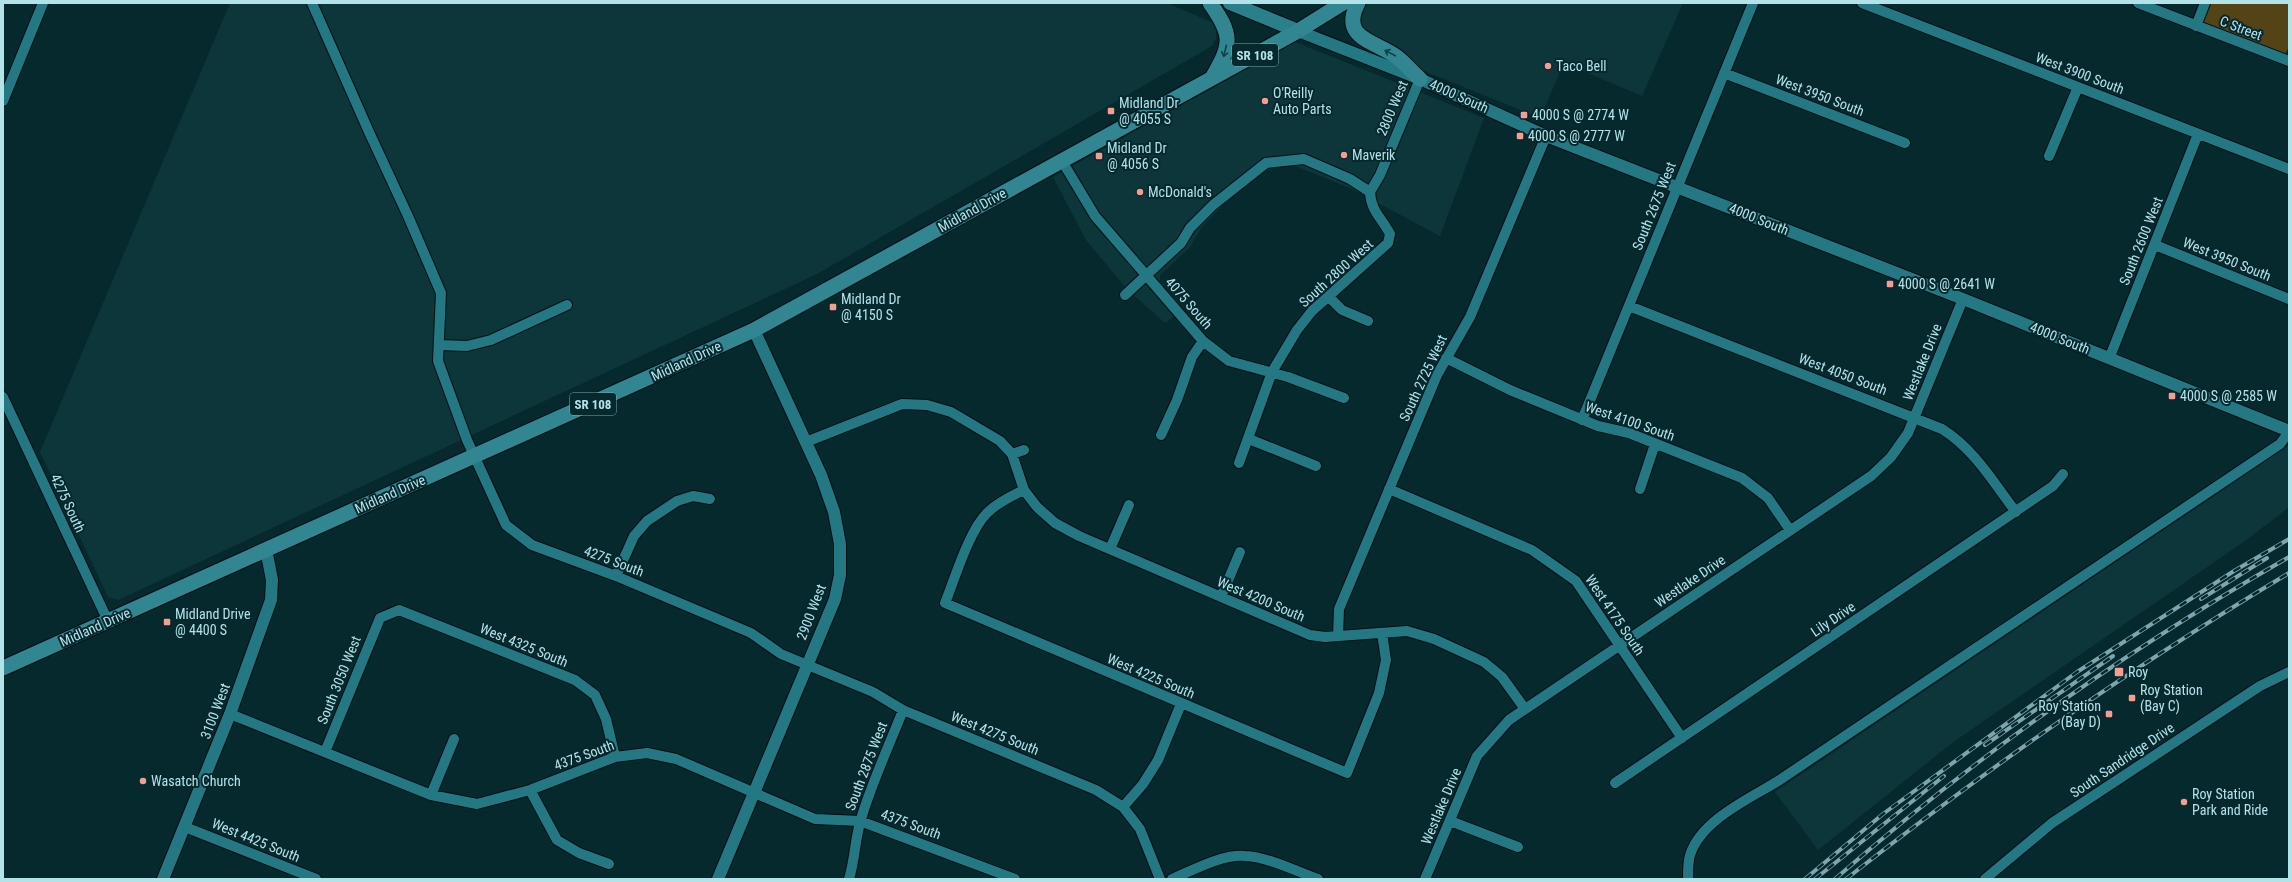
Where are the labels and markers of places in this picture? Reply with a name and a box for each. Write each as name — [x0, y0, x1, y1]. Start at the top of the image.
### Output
place label: Taco Bell — [1556, 58, 1607, 74]
marker: Taco Bell — [1543, 61, 1553, 71]
place label: O'Reilly Auto Parts — [1273, 85, 1332, 117]
place label: Midland Dr @ 4055 S — [1119, 95, 1179, 127]
marker: O'Reilly Auto Parts — [1260, 96, 1270, 106]
marker: Midland Dr @ 4055 S — [1106, 106, 1116, 116]
place label: 4000 S @ 2774 W — [1532, 107, 1629, 123]
marker: 4000 S @ 2774 W — [1519, 110, 1529, 120]
place label: 4000 S @ 2777 W — [1528, 128, 1625, 144]
marker: 4000 S @ 2777 W — [1515, 131, 1525, 141]
place label: Midland Dr @ 4056 S — [1107, 140, 1167, 172]
place label: Maverik — [1352, 147, 1396, 163]
marker: Maverik — [1339, 150, 1349, 160]
marker: Midland Dr @ 4056 S — [1094, 151, 1104, 161]
place label: McDonald's — [1148, 184, 1212, 200]
marker: McDonald's — [1135, 187, 1145, 197]
place label: 4000 S @ 2641 W — [1898, 276, 1995, 292]
marker: 4000 S @ 2641 W — [1885, 279, 1895, 289]
place label: Midland Dr @ 4150 S — [841, 291, 901, 323]
marker: Midland Dr @ 4150 S — [828, 302, 838, 312]
place label: 4000 S @ 2585 W — [2180, 388, 2277, 404]
marker: 4000 S @ 2585 W — [2167, 391, 2177, 401]
place label: Midland Drive @ 4400 S — [175, 606, 251, 638]
marker: Midland Drive @ 4400 S — [162, 617, 172, 627]
place label: Roy — [2128, 664, 2148, 680]
marker: Roy — [2113, 666, 2125, 678]
place label: Roy Station (Bay C) — [2140, 682, 2203, 715]
marker: Roy Station (Bay C) — [2127, 693, 2137, 703]
place label: Roy Station (Bay D) — [2038, 698, 2101, 731]
marker: Roy Station (Bay D) — [2104, 709, 2114, 719]
place label: Wasatch Church — [151, 773, 241, 789]
marker: Wasatch Church — [138, 776, 148, 786]
place label: Roy Station Park and Ride — [2192, 786, 2268, 818]
marker: Roy Station Park and Ride — [2179, 797, 2189, 807]

